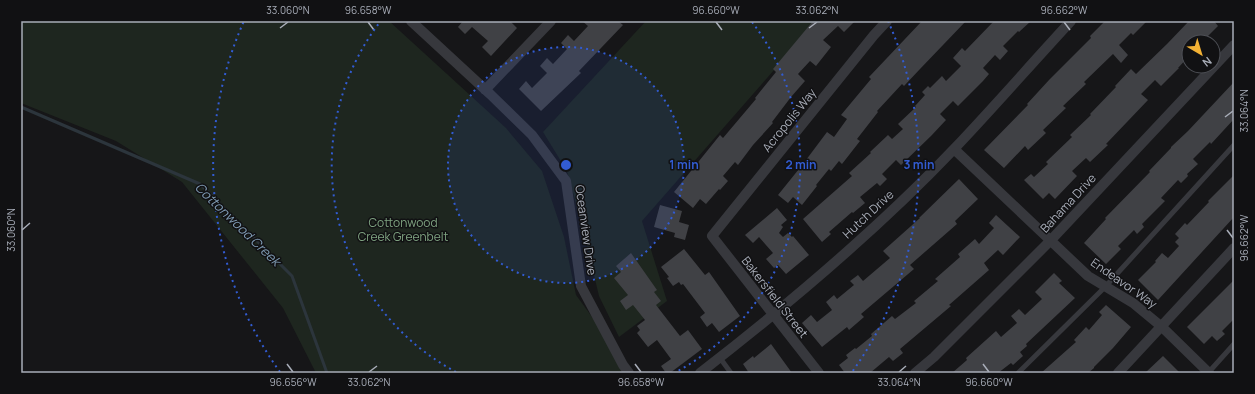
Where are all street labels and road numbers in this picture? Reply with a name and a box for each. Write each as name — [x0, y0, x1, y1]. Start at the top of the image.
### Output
street label: Acropolis Way — [758, 84, 820, 155]
street label: Bahama Drive — [1036, 170, 1100, 236]
street label: Oceanview Drive — [571, 184, 601, 276]
street label: Hutch Drive — [839, 186, 897, 242]
street label: Bakersfield Street — [738, 253, 812, 341]
street label: Endeavor Way — [1087, 254, 1161, 313]

